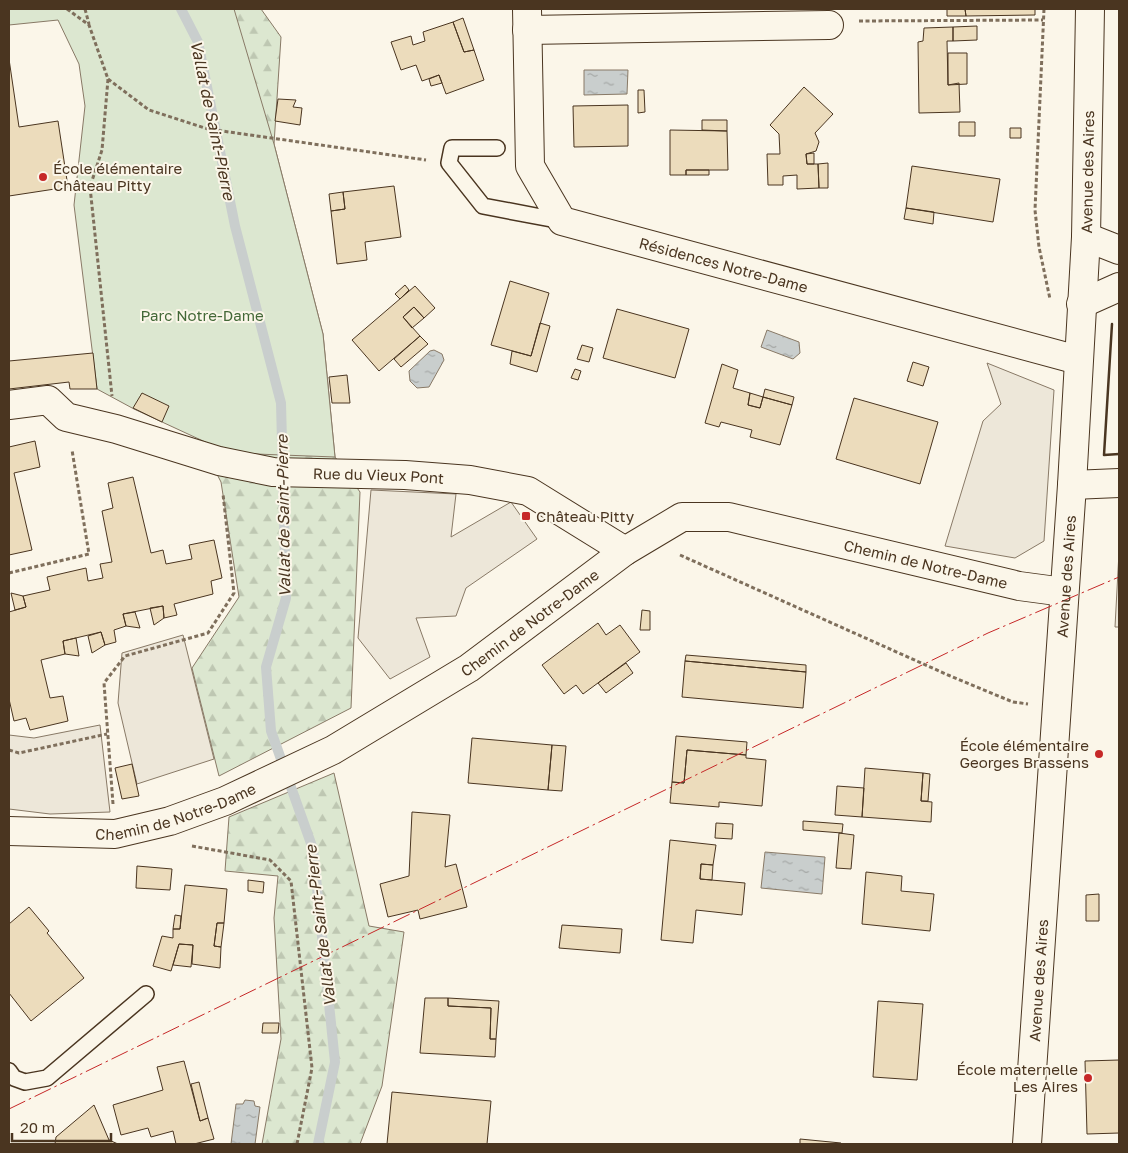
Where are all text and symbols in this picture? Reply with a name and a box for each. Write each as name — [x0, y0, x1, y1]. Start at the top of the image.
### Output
water label: Vallat de Saint-Pierre — [186, 38, 240, 203]
street label: Avenue des Aires — [1077, 110, 1097, 234]
place label: École élémentaire Château Pitty — [53, 159, 183, 194]
marker: École élémentaire Château Pitty — [37, 171, 49, 183]
street label: Résidences Notre-Dame — [637, 233, 810, 296]
park label: Parc Notre-Dame — [140, 306, 264, 324]
water label: Vallat de Saint-Pierre — [272, 433, 294, 597]
street label: Rue du Vieux Pont — [313, 464, 445, 487]
place label: Château Pitty — [536, 507, 635, 525]
marker: Château Pitty — [520, 510, 532, 522]
street label: Avenue des Aires — [1053, 514, 1079, 638]
street label: Chemin de Notre-Dame — [842, 536, 1010, 592]
street label: Chemin de Notre-Dame — [457, 565, 602, 680]
place label: École élémentaire Georges Brassens — [959, 736, 1089, 771]
marker: École élémentaire Georges Brassens — [1093, 748, 1105, 760]
street label: Chemin de Notre-Dame — [95, 779, 259, 843]
water label: Vallat de Saint-Pierre — [300, 842, 340, 1008]
street label: Avenue des Aires — [1025, 918, 1051, 1042]
place label: École maternelle Les Aires — [956, 1060, 1078, 1095]
marker: École maternelle Les Aires — [1082, 1072, 1094, 1084]
scale bar — [12, 1110, 111, 1142]
text: 20 m — [20, 1118, 55, 1136]

